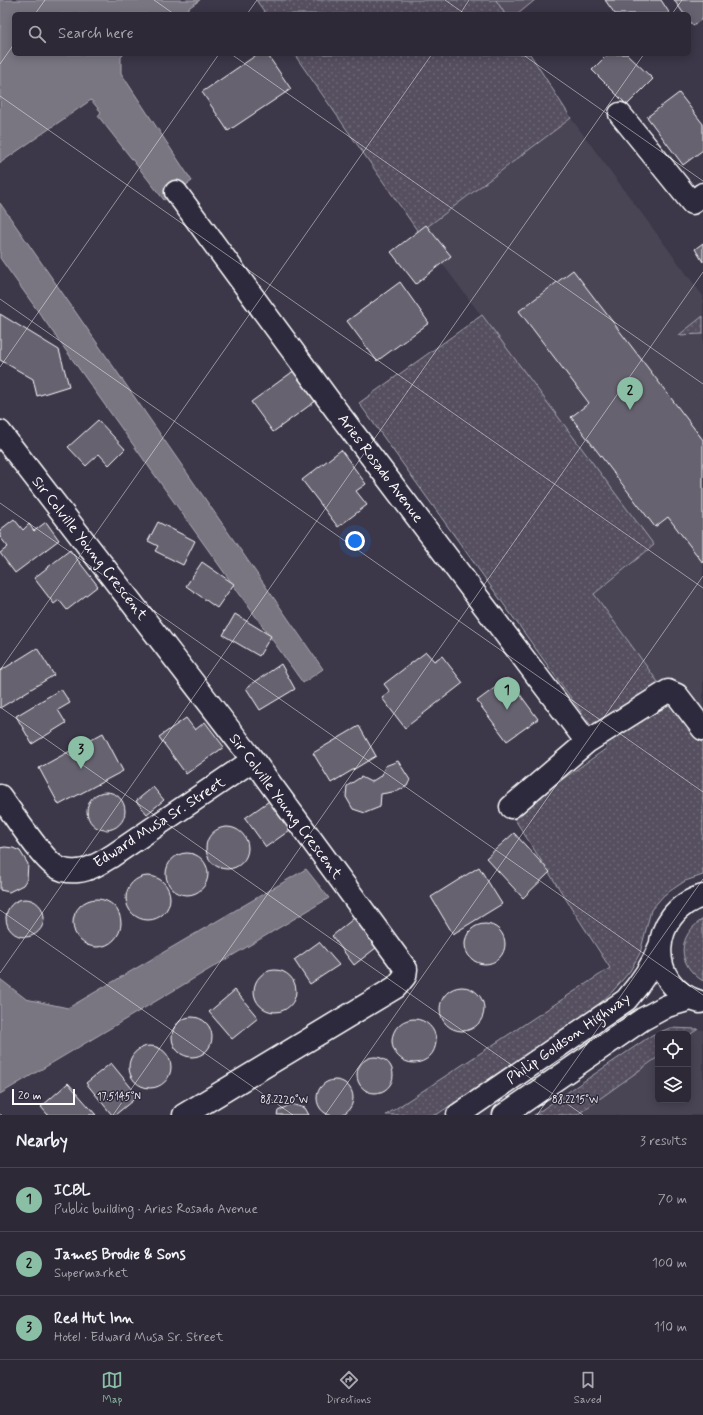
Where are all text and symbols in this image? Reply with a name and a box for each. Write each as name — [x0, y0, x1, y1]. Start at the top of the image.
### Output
search box — [12, 12, 691, 56]
icon: search — [26, 23, 48, 45]
text: Search here — [58, 24, 134, 44]
pin: 2 — [617, 377, 643, 410]
street label: Aries Rosado Avenue — [333, 410, 428, 527]
street label: Sir Colville Young Crescent — [27, 473, 152, 625]
your location — [345, 531, 365, 551]
pin: 1 — [494, 677, 520, 710]
street label: Sir Colville Young Crescent — [224, 730, 347, 884]
pin: 3 — [68, 736, 94, 769]
street label: Edward Musa Sr. Street — [90, 773, 229, 873]
street label: Philip Goldson Highway — [503, 988, 635, 1090]
map controls — [655, 1031, 691, 1103]
button: locate — [655, 1031, 691, 1067]
button: layers — [655, 1067, 691, 1103]
scale bar — [12, 1087, 75, 1106]
text: 20 m — [18, 1089, 41, 1103]
text: 17.5145°N — [97, 1090, 141, 1104]
text: 88.2220°W — [260, 1093, 308, 1107]
text: 88.2215°W — [552, 1093, 598, 1107]
text: Nearby — [16, 1130, 68, 1152]
text: 3 results — [640, 1133, 687, 1150]
text: ICBL — [54, 1181, 91, 1201]
text: 1 — [26, 1191, 32, 1208]
text: 70 m — [658, 1191, 687, 1208]
text: Public building · Aries Rosado Avenue — [54, 1201, 258, 1218]
text: James Brodie & Sons — [54, 1245, 186, 1265]
text: 2 — [26, 1255, 32, 1272]
text: 100 m — [652, 1255, 687, 1272]
text: Supermarket — [54, 1265, 128, 1282]
text: Red Hut Inn — [54, 1309, 134, 1329]
text: 3 — [26, 1319, 32, 1336]
text: 110 m — [654, 1319, 687, 1336]
text: Hotel · Edward Musa Sr. Street — [54, 1329, 223, 1346]
tab: Map — [101, 1369, 123, 1407]
tab: Directions — [326, 1369, 371, 1407]
tab: Saved — [574, 1369, 602, 1407]

